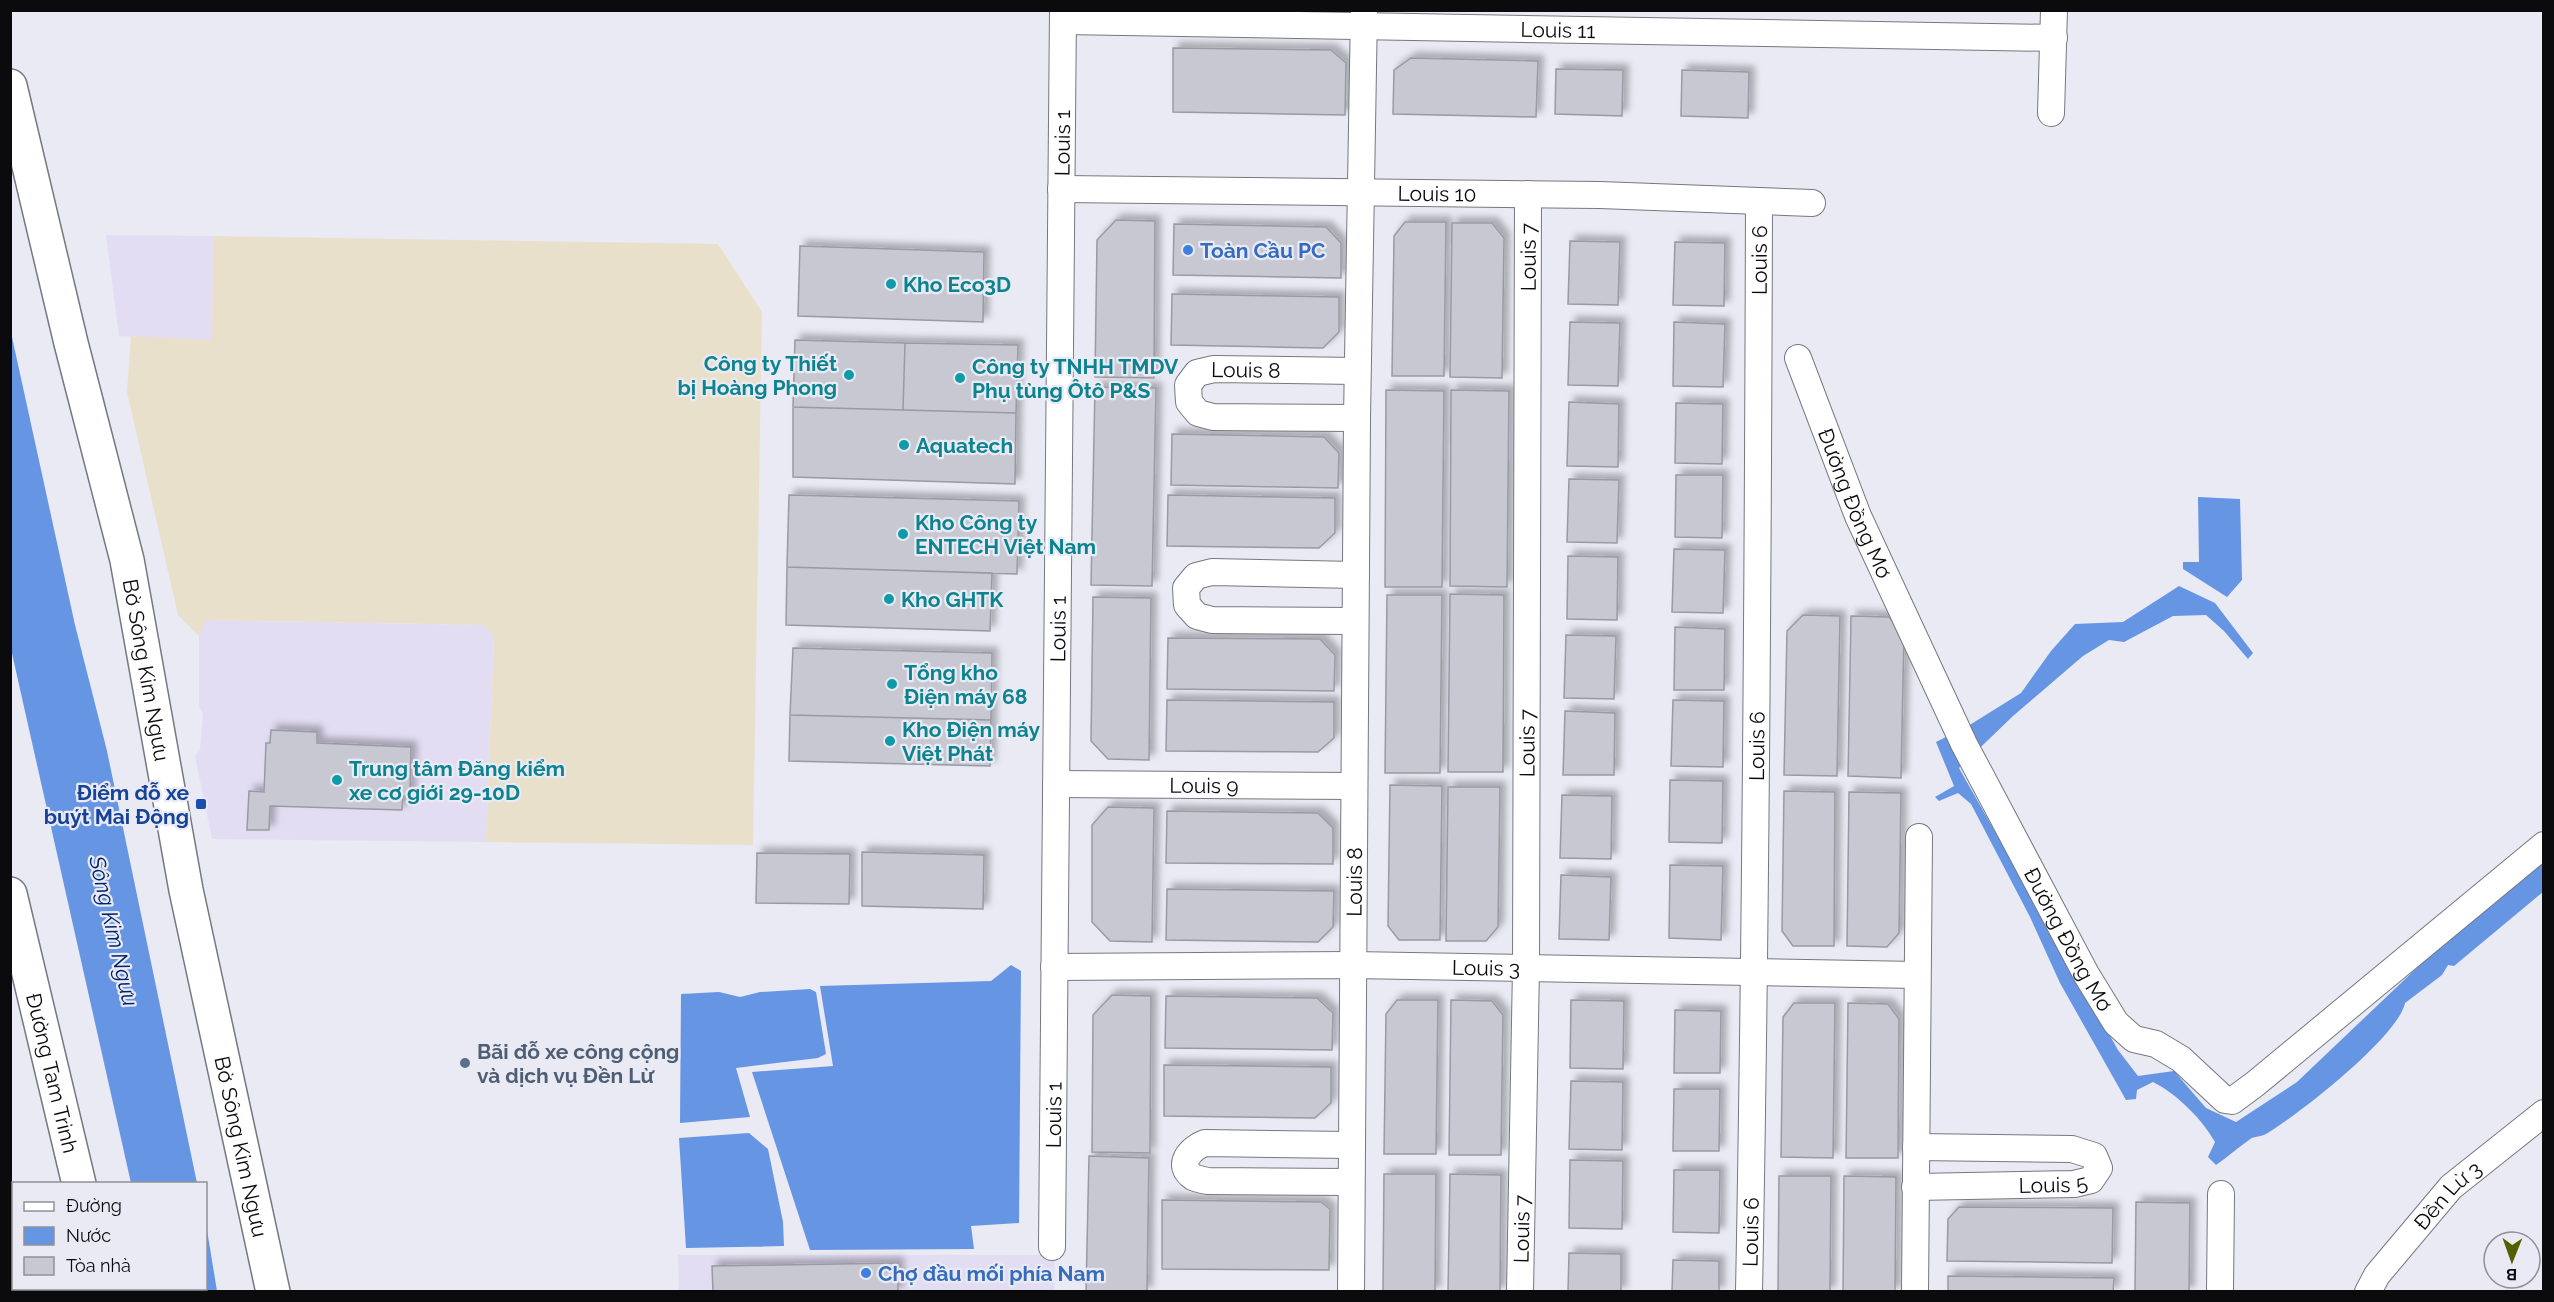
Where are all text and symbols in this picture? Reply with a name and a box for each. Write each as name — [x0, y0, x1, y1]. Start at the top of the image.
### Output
street label: Louis 11 — [1520, 16, 1596, 43]
street label: Louis 1 — [1049, 110, 1075, 176]
street label: Louis 10 — [1397, 180, 1477, 206]
street label: Louis 7 — [1515, 222, 1540, 291]
street label: Louis 6 — [1746, 225, 1771, 295]
place label: Toàn Cầu PC — [1200, 238, 1325, 263]
marker: Toàn Cầu PC — [1181, 243, 1195, 257]
place label: Kho Eco3D — [903, 272, 1011, 297]
marker: Kho Eco3D — [884, 277, 898, 291]
place label: Công ty Thiết bị Hoàng Phong — [678, 351, 837, 400]
place label: Công ty TNHH TMDV Phụ tùng Ôtô P&S — [972, 354, 1179, 403]
street label: Louis 8 — [1211, 356, 1281, 382]
marker: Công ty Thiết bị Hoàng Phong — [842, 368, 856, 382]
marker: Công ty TNHH TMDV Phụ tùng Ôtô P&S — [953, 371, 967, 385]
street label: Đường Đồng Mơ — [1813, 425, 1898, 582]
place label: Aquatech — [916, 433, 1013, 458]
marker: Aquatech — [897, 438, 911, 452]
place label: Kho Công ty ENTECH Việt Nam — [915, 510, 1096, 559]
marker: Kho Công ty ENTECH Việt Nam — [896, 527, 910, 541]
street label: Bờ Sông Kim Ngưu — [118, 577, 175, 763]
place label: Kho GHTK — [901, 587, 1004, 612]
marker: Kho GHTK — [882, 592, 896, 606]
street label: Louis 1 — [1045, 596, 1070, 662]
place label: Tổng kho Điện máy 68 — [904, 660, 1027, 709]
marker: Tổng kho Điện máy 68 — [885, 677, 899, 691]
street label: Louis 7 — [1514, 708, 1539, 777]
street label: Louis 6 — [1743, 711, 1769, 781]
place label: Kho Điện máy Việt Phát — [902, 717, 1040, 766]
marker: Kho Điện máy Việt Phát — [883, 734, 897, 748]
place label: Trung tâm Đăng kiểm xe cơ giới 29-10D — [349, 756, 565, 805]
street label: Louis 9 — [1169, 772, 1239, 798]
marker: Trung tâm Đăng kiểm xe cơ giới 29-10D — [330, 773, 344, 787]
place label: Điểm đỗ xe buýt Mai Động — [44, 780, 189, 829]
marker: Điểm đỗ xe buýt Mai Động — [194, 797, 208, 811]
street label: Louis 8 — [1341, 847, 1367, 917]
water label: Sông Kim Ngưu — [84, 852, 144, 1009]
street label: Đường Đồng Mơ — [2019, 863, 2118, 1016]
street label: Louis 3 — [1452, 954, 1520, 980]
street label: Đường Tam Trinh — [21, 991, 84, 1156]
place label: Bãi đỗ xe công cộng và dịch vụ Đền Lừ — [477, 1039, 679, 1088]
street label: Bờ Sông Kim Ngưu — [210, 1054, 273, 1239]
marker: Bãi đỗ xe công cộng và dịch vụ Đền Lừ — [458, 1056, 472, 1070]
street label: Louis 1 — [1040, 1082, 1066, 1148]
street label: Đền Lừ 3 — [2408, 1155, 2486, 1234]
street label: Louis 5 — [2018, 1169, 2090, 1198]
legend — [12, 1182, 207, 1290]
street label: Louis 7 — [1508, 1194, 1534, 1263]
text: Đường — [66, 1195, 122, 1216]
street label: Louis 6 — [1737, 1197, 1763, 1267]
text: Nước — [66, 1225, 111, 1246]
north arrow — [2482, 1230, 2542, 1290]
text: Tòa nhà — [66, 1255, 131, 1276]
place label: Chợ đầu mối phía Nam — [878, 1261, 1105, 1286]
text: B — [2506, 1265, 2517, 1284]
marker: Chợ đầu mối phía Nam — [859, 1266, 873, 1280]

